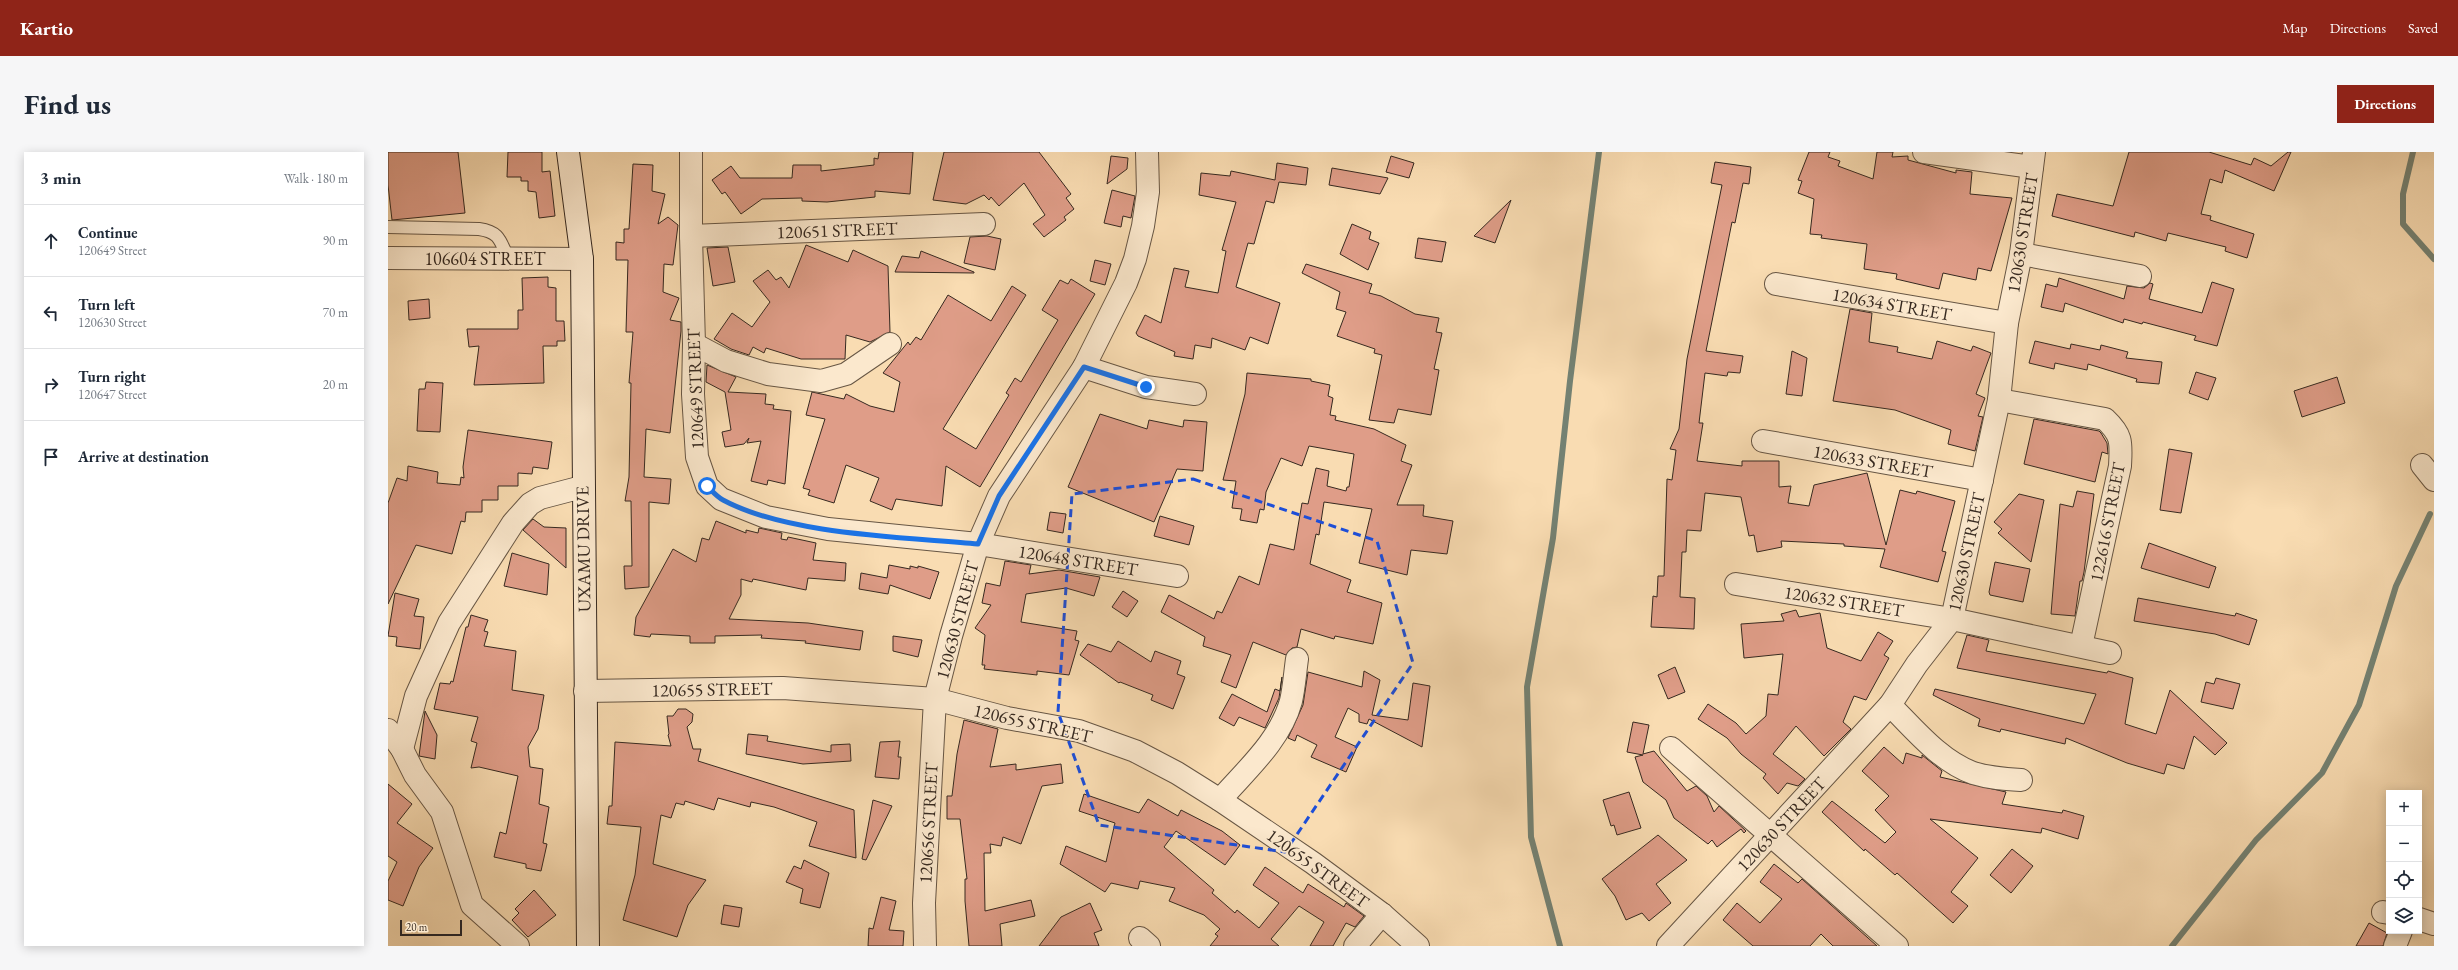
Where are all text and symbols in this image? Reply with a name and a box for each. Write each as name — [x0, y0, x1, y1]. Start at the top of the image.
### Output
text: Kartio — [20, 16, 73, 41]
text: Map — [2282, 19, 2308, 37]
text: Directions — [2330, 19, 2386, 37]
text: Saved — [2408, 19, 2438, 37]
button: Directions — [2337, 85, 2434, 123]
text: Find us — [24, 86, 111, 122]
text: 3 min — [40, 167, 81, 189]
text: Walk · 180 m — [284, 170, 348, 187]
street label: 120630 STREET — [2001, 170, 2043, 295]
street label: 120651 STREET — [776, 216, 899, 244]
text: Continue — [78, 223, 138, 242]
icon: ahead — [40, 230, 62, 252]
text: 90 m — [323, 232, 348, 249]
text: 120649 Street — [78, 242, 147, 259]
street label: 106604 STREET — [424, 247, 546, 270]
street label: 120634 STREET — [1830, 282, 1955, 326]
text: Turn left — [78, 295, 135, 314]
icon: left — [40, 302, 62, 324]
text: 70 m — [323, 304, 348, 321]
text: 120630 Street — [78, 314, 147, 331]
street label: 120649 STREET — [681, 327, 709, 450]
text: Turn right — [78, 367, 146, 386]
icon: right — [40, 374, 62, 396]
text: 20 m — [323, 376, 348, 393]
route end — [1137, 378, 1155, 396]
text: 120647 Street — [78, 386, 147, 403]
street label: 120633 STREET — [1811, 439, 1936, 483]
icon: arrive — [40, 446, 62, 468]
text: Arrive at destination — [78, 447, 209, 466]
street label: 122616 STREET — [2084, 459, 2130, 584]
route start — [698, 477, 716, 495]
street label: UXAMU DRIVE — [570, 486, 596, 612]
street label: 120630 STREET — [1942, 489, 1990, 614]
street label: 120648 STREET — [1016, 539, 1141, 581]
street label: 120630 STREET — [930, 558, 984, 681]
street label: 120632 STREET — [1782, 580, 1907, 622]
street label: 120655 STREET — [651, 676, 774, 702]
street label: 120655 STREET — [971, 698, 1095, 748]
street label: 120656 STREET — [913, 761, 943, 884]
street label: 120630 STREET — [1731, 771, 1831, 876]
map controls — [2386, 790, 2422, 934]
button: + — [2386, 790, 2422, 826]
street label: 120655 STREET — [1262, 823, 1374, 913]
button: − — [2386, 826, 2422, 862]
button: locate — [2386, 862, 2422, 898]
button: layers — [2386, 898, 2422, 934]
scale bar — [400, 918, 462, 937]
text: 20 m — [406, 920, 427, 934]

